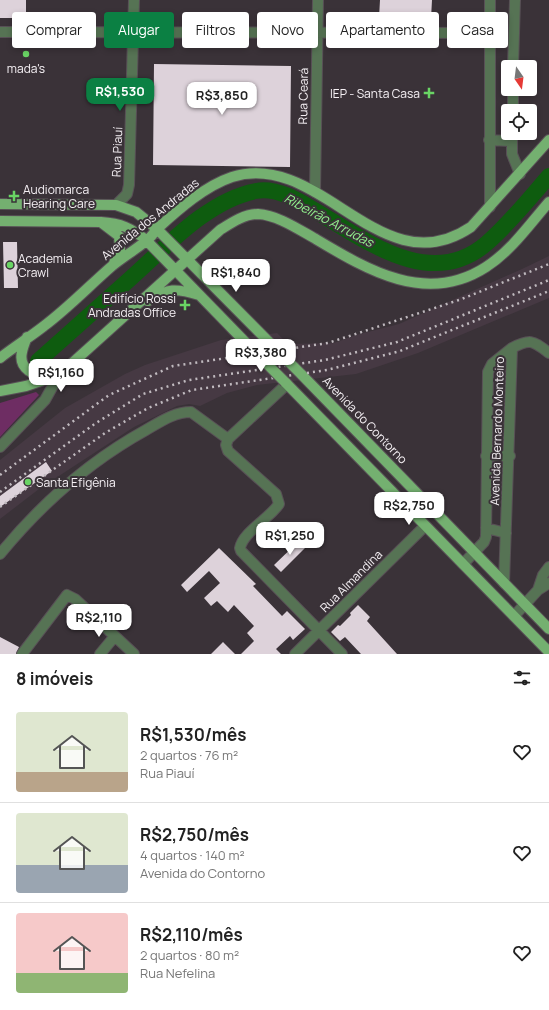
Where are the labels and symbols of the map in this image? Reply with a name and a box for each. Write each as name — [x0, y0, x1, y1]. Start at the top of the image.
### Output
marker: mada's — [21, 49, 31, 59]
place label: mada's — [7, 60, 45, 77]
north arrow — [501, 60, 537, 96]
street label: Rua Ceará — [294, 68, 312, 124]
pin: R$1,530 — [83, 78, 157, 112]
pin: R$3,850 — [185, 82, 259, 116]
place label: IEP - Santa Casa — [330, 85, 420, 102]
marker: IEP - Santa Casa — [423, 87, 435, 99]
street label: Rua Piauí — [108, 126, 126, 177]
street label: Avenida dos Andradas — [97, 174, 203, 264]
place label: Audiomarca Hearing Care — [23, 181, 95, 212]
water label: Ribeirão Arrudas — [281, 189, 378, 252]
marker: Audiomarca Hearing Care — [8, 190, 20, 202]
place label: Academia Crawl — [18, 250, 72, 281]
pin: R$1,840 — [199, 259, 273, 293]
marker: Academia Crawl — [5, 260, 15, 270]
place label: Edifício Rossi Andradas Office — [88, 290, 176, 321]
marker: Edifício Rossi Andradas Office — [179, 299, 191, 311]
pin: R$3,380 — [224, 339, 298, 373]
street label: Avenida Bernardo Monteiro — [486, 356, 508, 506]
pin: R$1,160 — [24, 359, 98, 393]
street label: Avenida do Contorno — [319, 373, 411, 467]
place label: Santa Efigênia — [36, 474, 116, 491]
marker: Santa Efigênia — [23, 477, 33, 487]
pin: R$2,750 — [372, 492, 446, 526]
pin: R$1,250 — [253, 522, 327, 556]
street label: Rua Almandina — [316, 546, 386, 616]
pin: R$2,110 — [62, 604, 136, 638]

